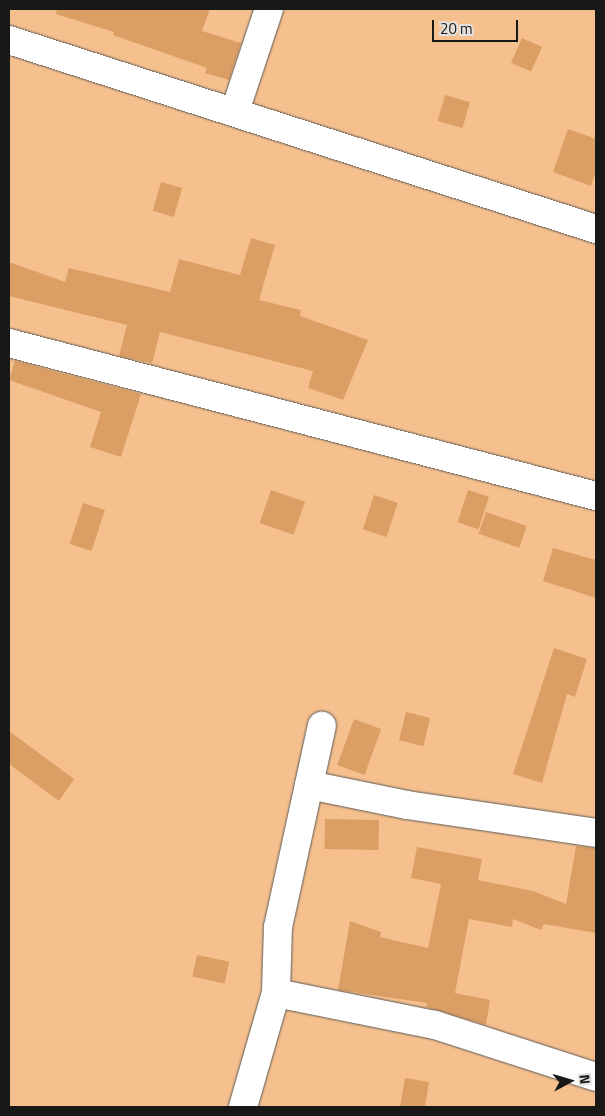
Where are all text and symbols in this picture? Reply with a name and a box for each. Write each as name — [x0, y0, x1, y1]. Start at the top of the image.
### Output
scale bar — [435, 10, 521, 42]
text: 20 m — [440, 17, 473, 40]
north arrow — [545, 1056, 595, 1106]
text: N — [574, 1073, 596, 1085]

